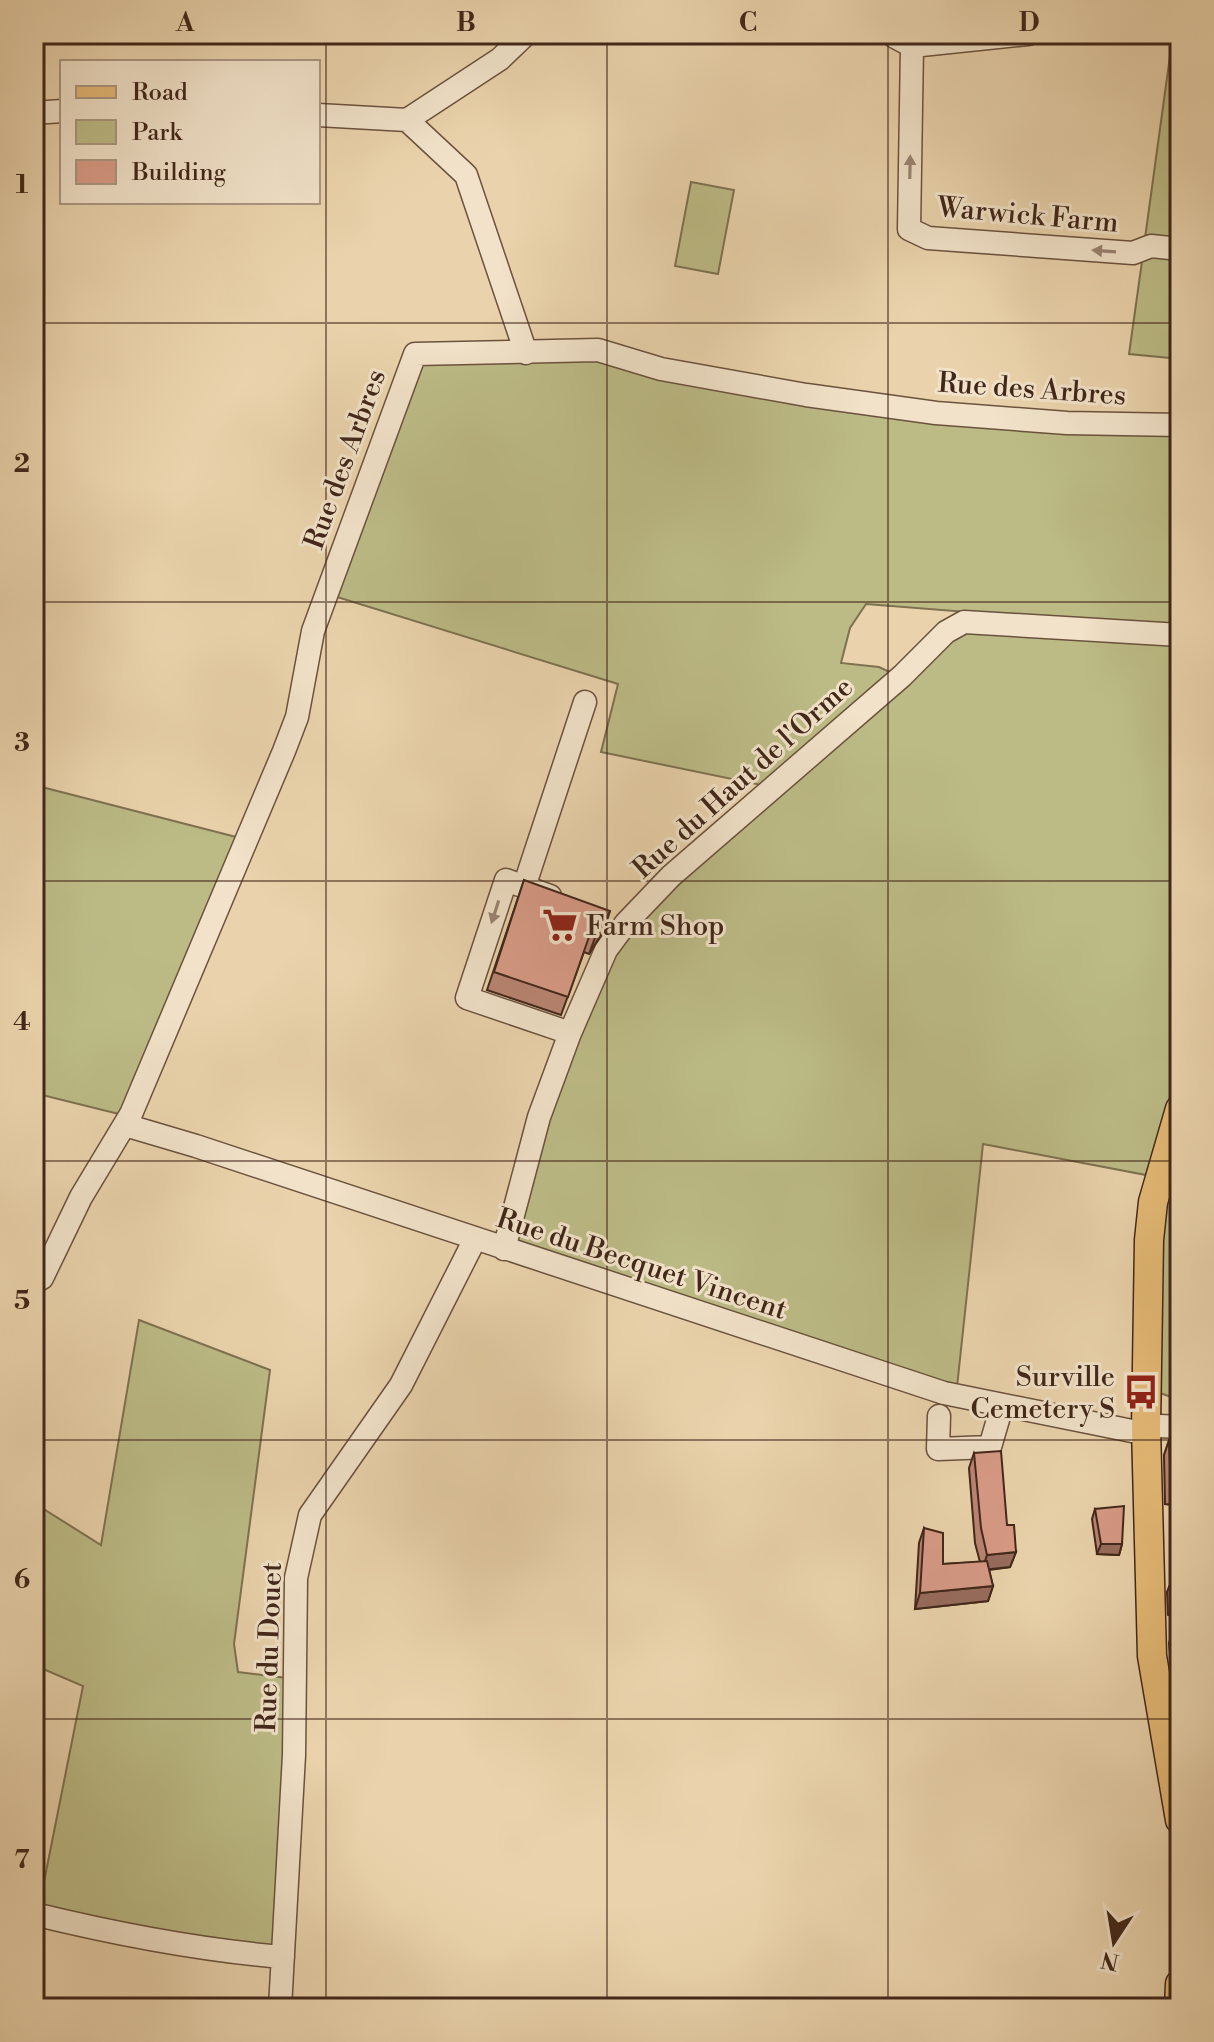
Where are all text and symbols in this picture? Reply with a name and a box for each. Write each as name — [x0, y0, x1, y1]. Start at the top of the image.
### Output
text: A — [175, 7, 195, 39]
text: B — [456, 7, 476, 39]
text: C — [739, 7, 757, 39]
text: D — [1019, 7, 1039, 39]
legend — [60, 60, 320, 204]
text: Road — [132, 78, 188, 108]
text: Park — [132, 118, 183, 148]
one-way arrow — [904, 154, 916, 179]
text: Building — [131, 158, 226, 188]
text: 1 — [16, 169, 29, 201]
street label: Warwick Farm — [935, 190, 1120, 241]
one-way arrow — [1091, 244, 1116, 257]
street label: Rue des Arbres — [297, 365, 394, 554]
street label: Rue des Arbres — [937, 365, 1127, 414]
text: 2 — [14, 448, 30, 480]
street label: Rue du Haut de l'Orme — [626, 670, 860, 886]
text: 3 — [14, 727, 30, 759]
one-way arrow — [488, 901, 501, 925]
supermarket icon: Farm Shop — [541, 906, 579, 944]
place label: Farm Shop — [586, 909, 724, 944]
text: 4 — [13, 1006, 31, 1038]
street label: Rue du Becquet Vincent — [492, 1201, 791, 1328]
text: 5 — [14, 1285, 30, 1317]
place label: Surville Cemetery S — [971, 1360, 1115, 1427]
bus stop icon: Surville Cemetery S — [1122, 1373, 1160, 1411]
street label: Rue du Douet — [249, 1561, 290, 1733]
text: 6 — [14, 1564, 30, 1596]
text: 7 — [14, 1844, 30, 1876]
north arrow — [1074, 1902, 1154, 1982]
text: N — [1098, 1945, 1121, 1975]

